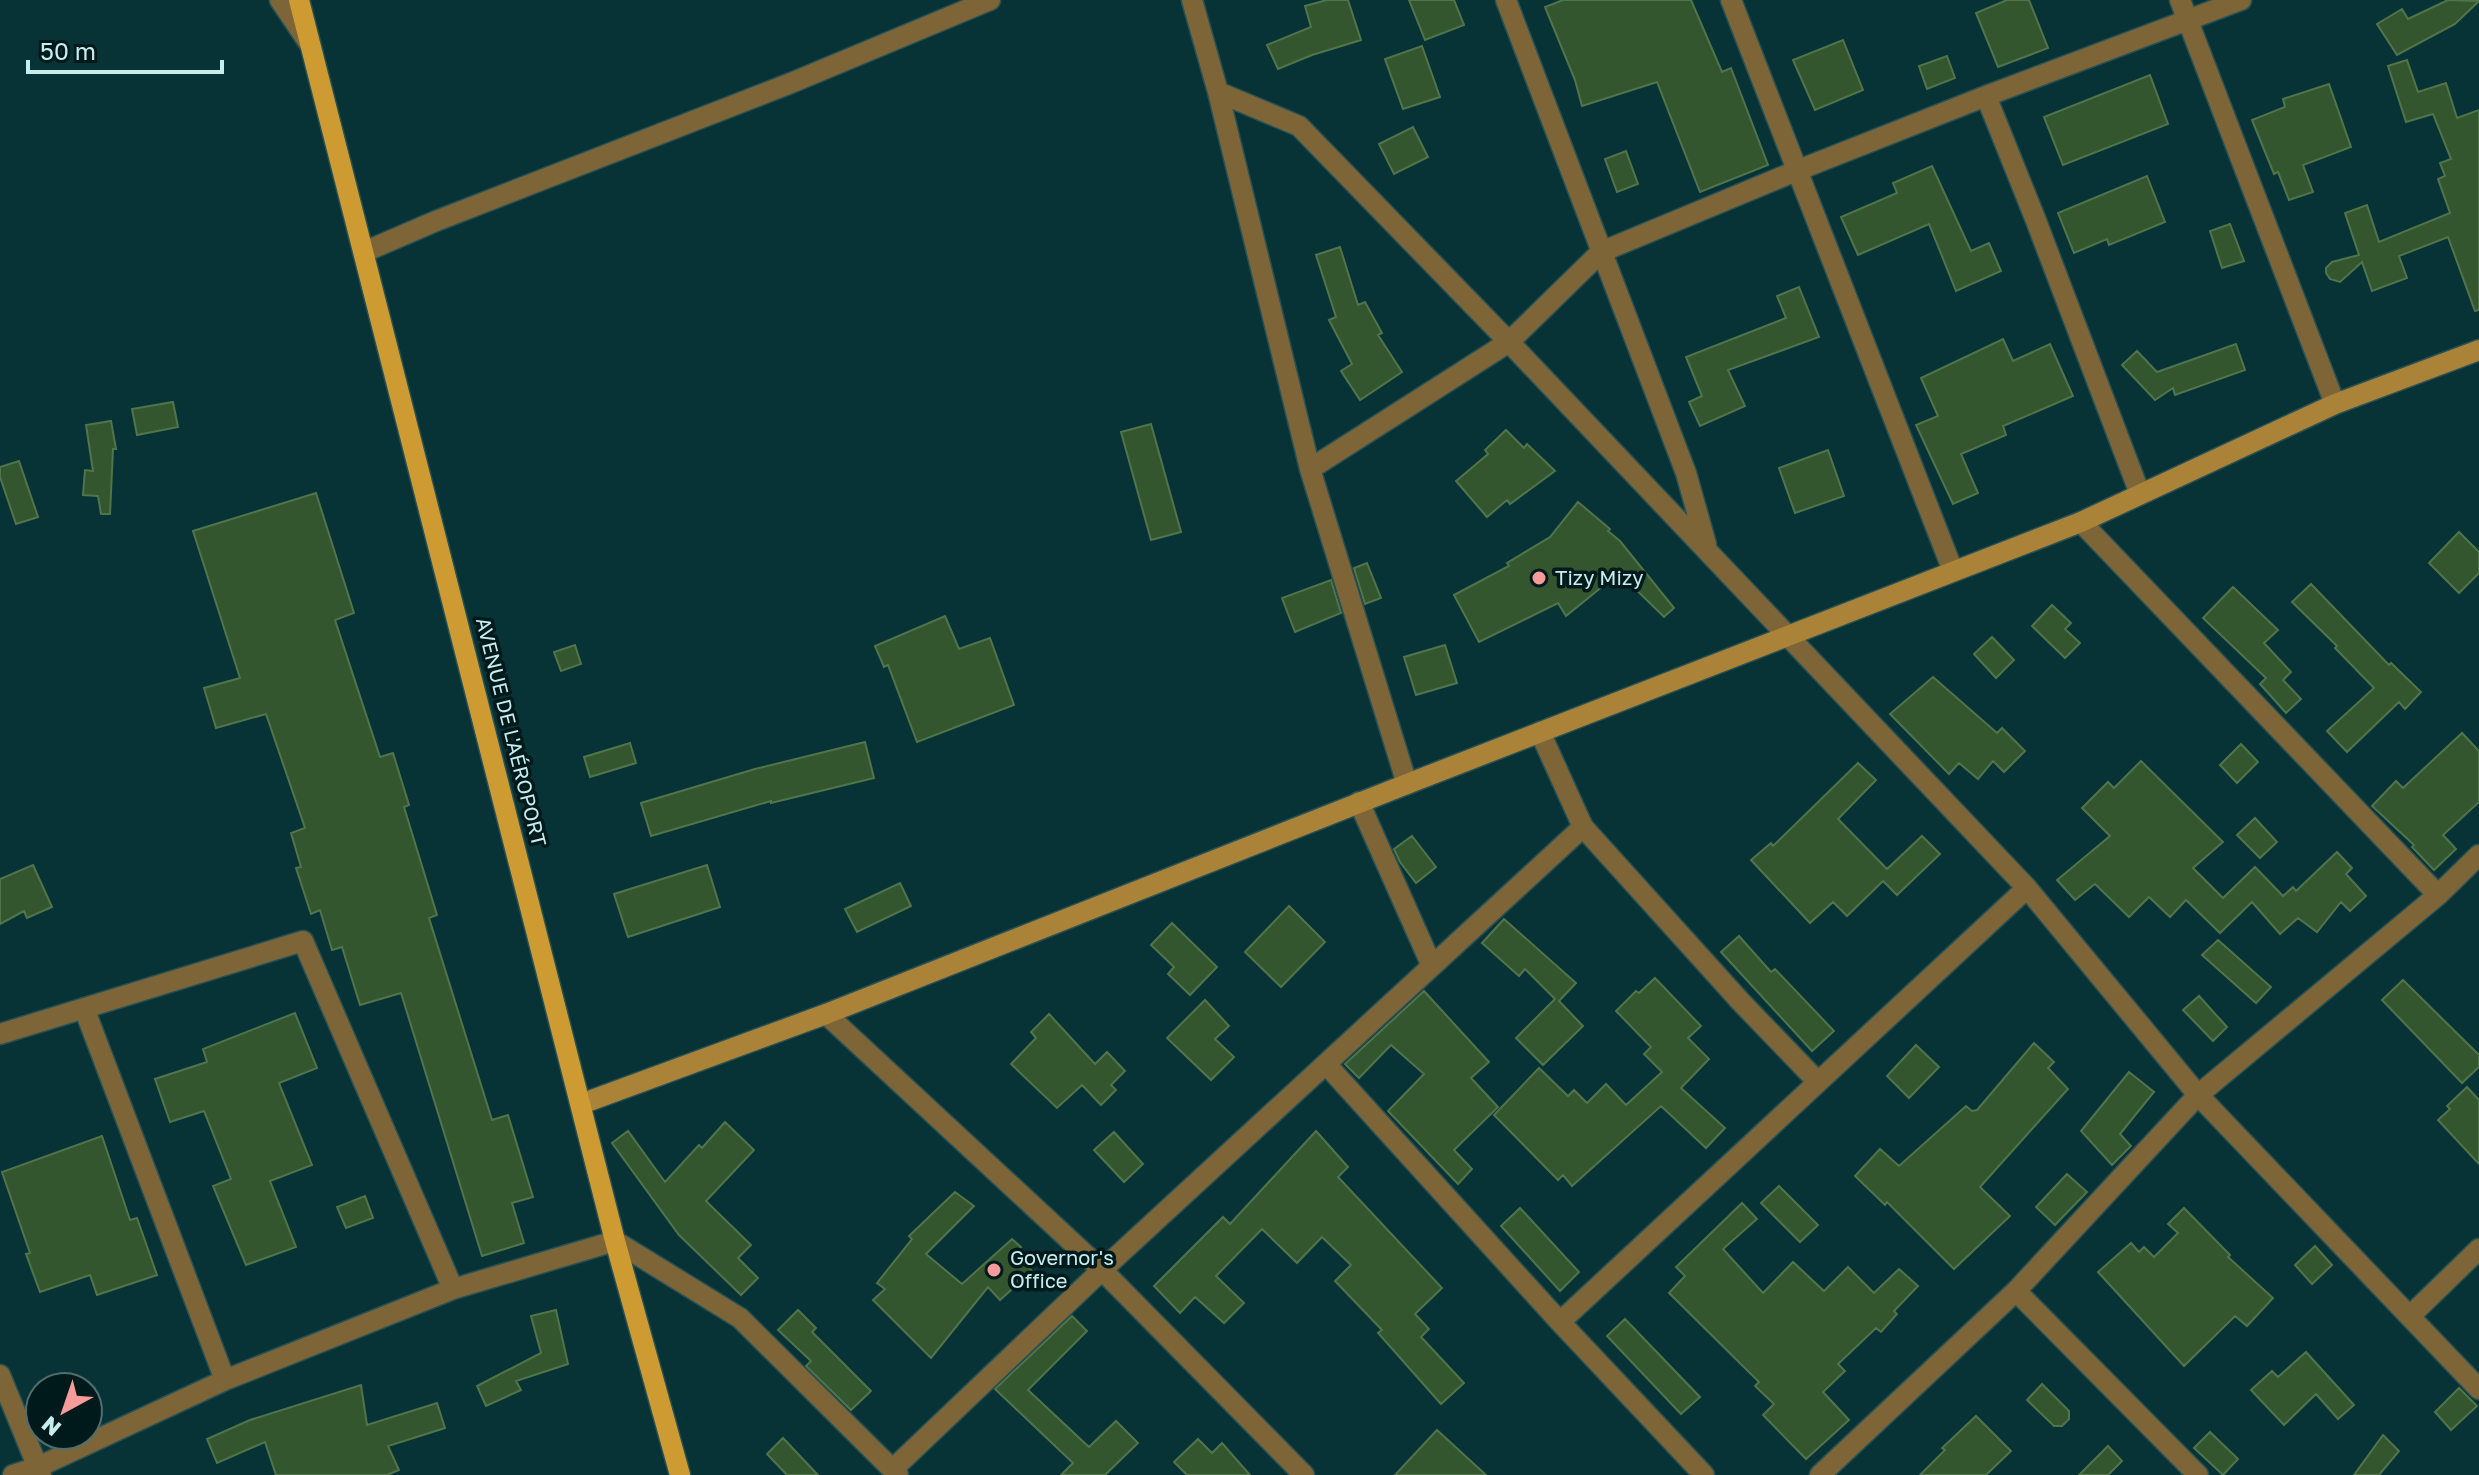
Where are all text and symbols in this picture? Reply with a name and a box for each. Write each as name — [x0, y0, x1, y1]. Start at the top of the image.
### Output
scale bar — [28, 24, 222, 74]
text: 50 m — [40, 36, 96, 65]
place label: Tizy Mizy — [1555, 565, 1644, 589]
marker: Tizy Mizy — [1530, 569, 1548, 587]
street label: AVENUE DE L'AÉROPORT — [472, 615, 552, 849]
place label: Governor's Office — [1010, 1245, 1114, 1292]
marker: Governor's Office — [985, 1261, 1003, 1279]
north arrow — [24, 1371, 104, 1451]
text: N — [36, 1411, 66, 1442]

